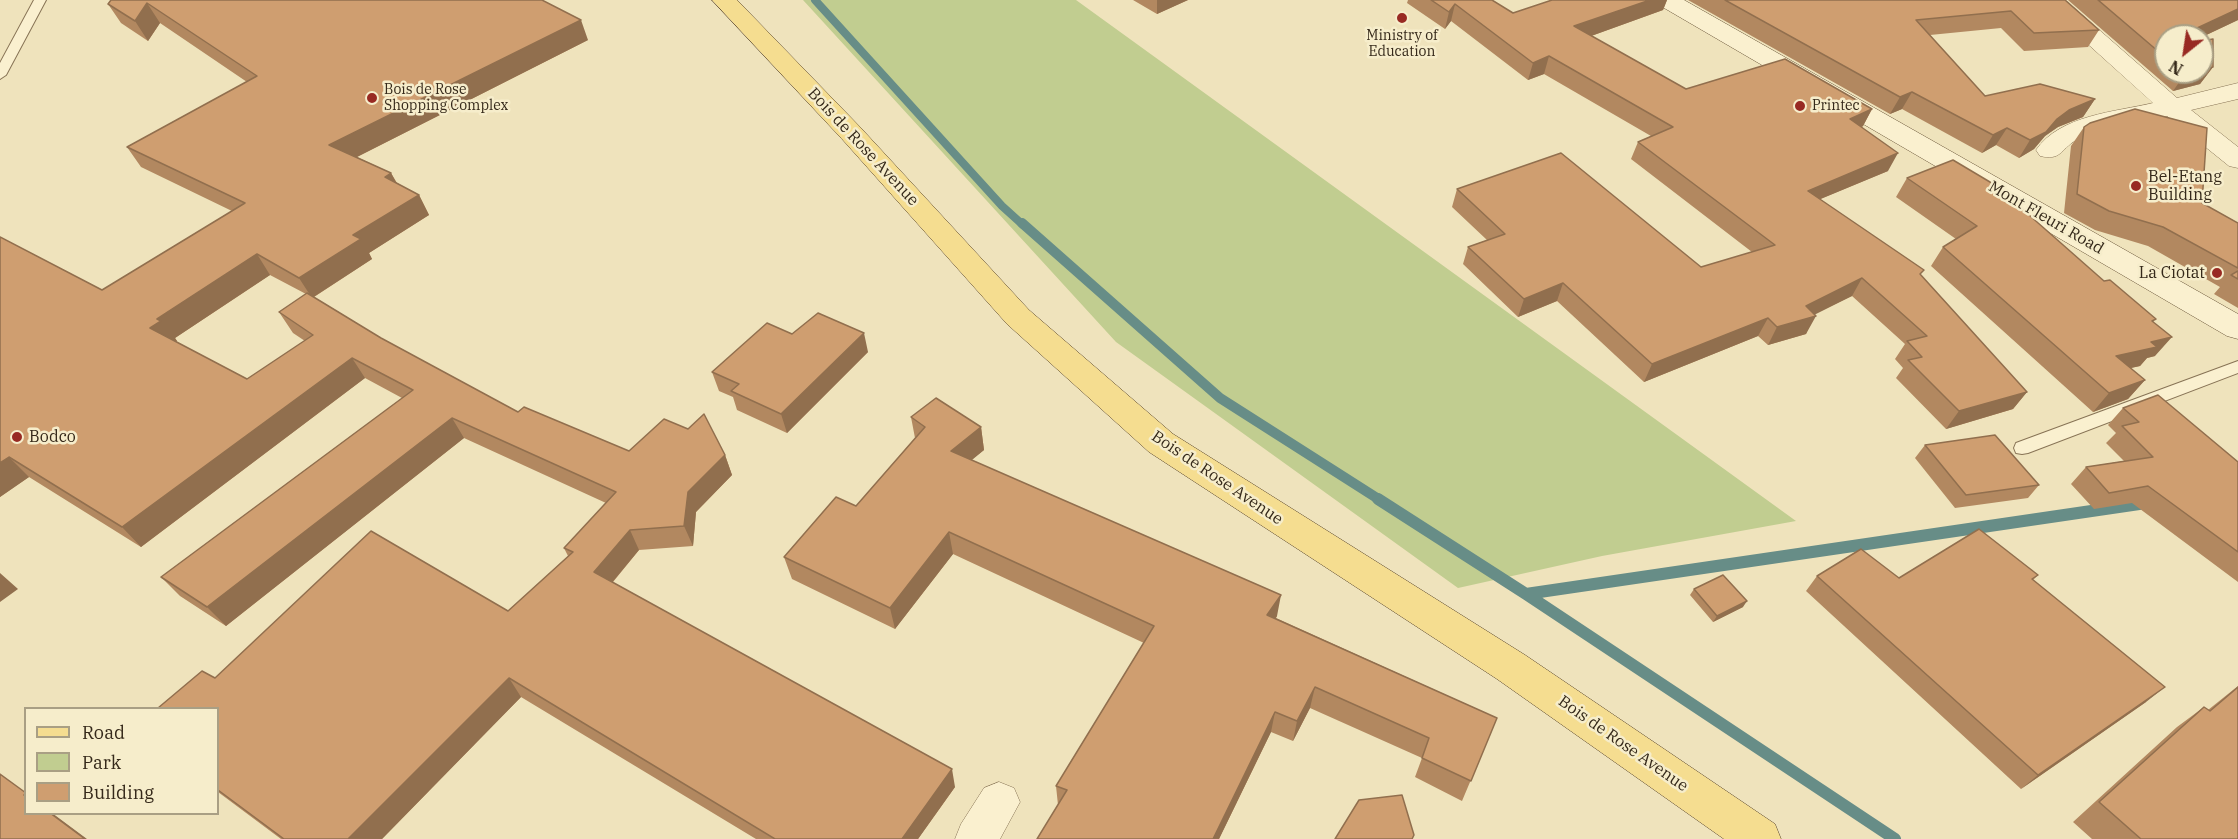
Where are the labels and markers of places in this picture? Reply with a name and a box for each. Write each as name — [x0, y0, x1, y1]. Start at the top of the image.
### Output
marker: Ministry of Education — [1395, 11, 1409, 25]
place label: Ministry of Education — [1366, 28, 1438, 60]
place label: Bois de Rose Shopping Complex — [384, 82, 508, 114]
marker: Bois de Rose Shopping Complex — [365, 91, 379, 105]
place label: Printec — [1812, 98, 1860, 114]
marker: Printec — [1793, 99, 1807, 113]
place label: Bel-Etang Building — [2148, 167, 2222, 205]
marker: Bel-Etang Building — [2129, 179, 2143, 193]
place label: La Ciotat — [2139, 263, 2205, 283]
marker: La Ciotat — [2210, 266, 2224, 280]
place label: Bodco — [29, 427, 76, 447]
marker: Bodco — [10, 430, 24, 444]

